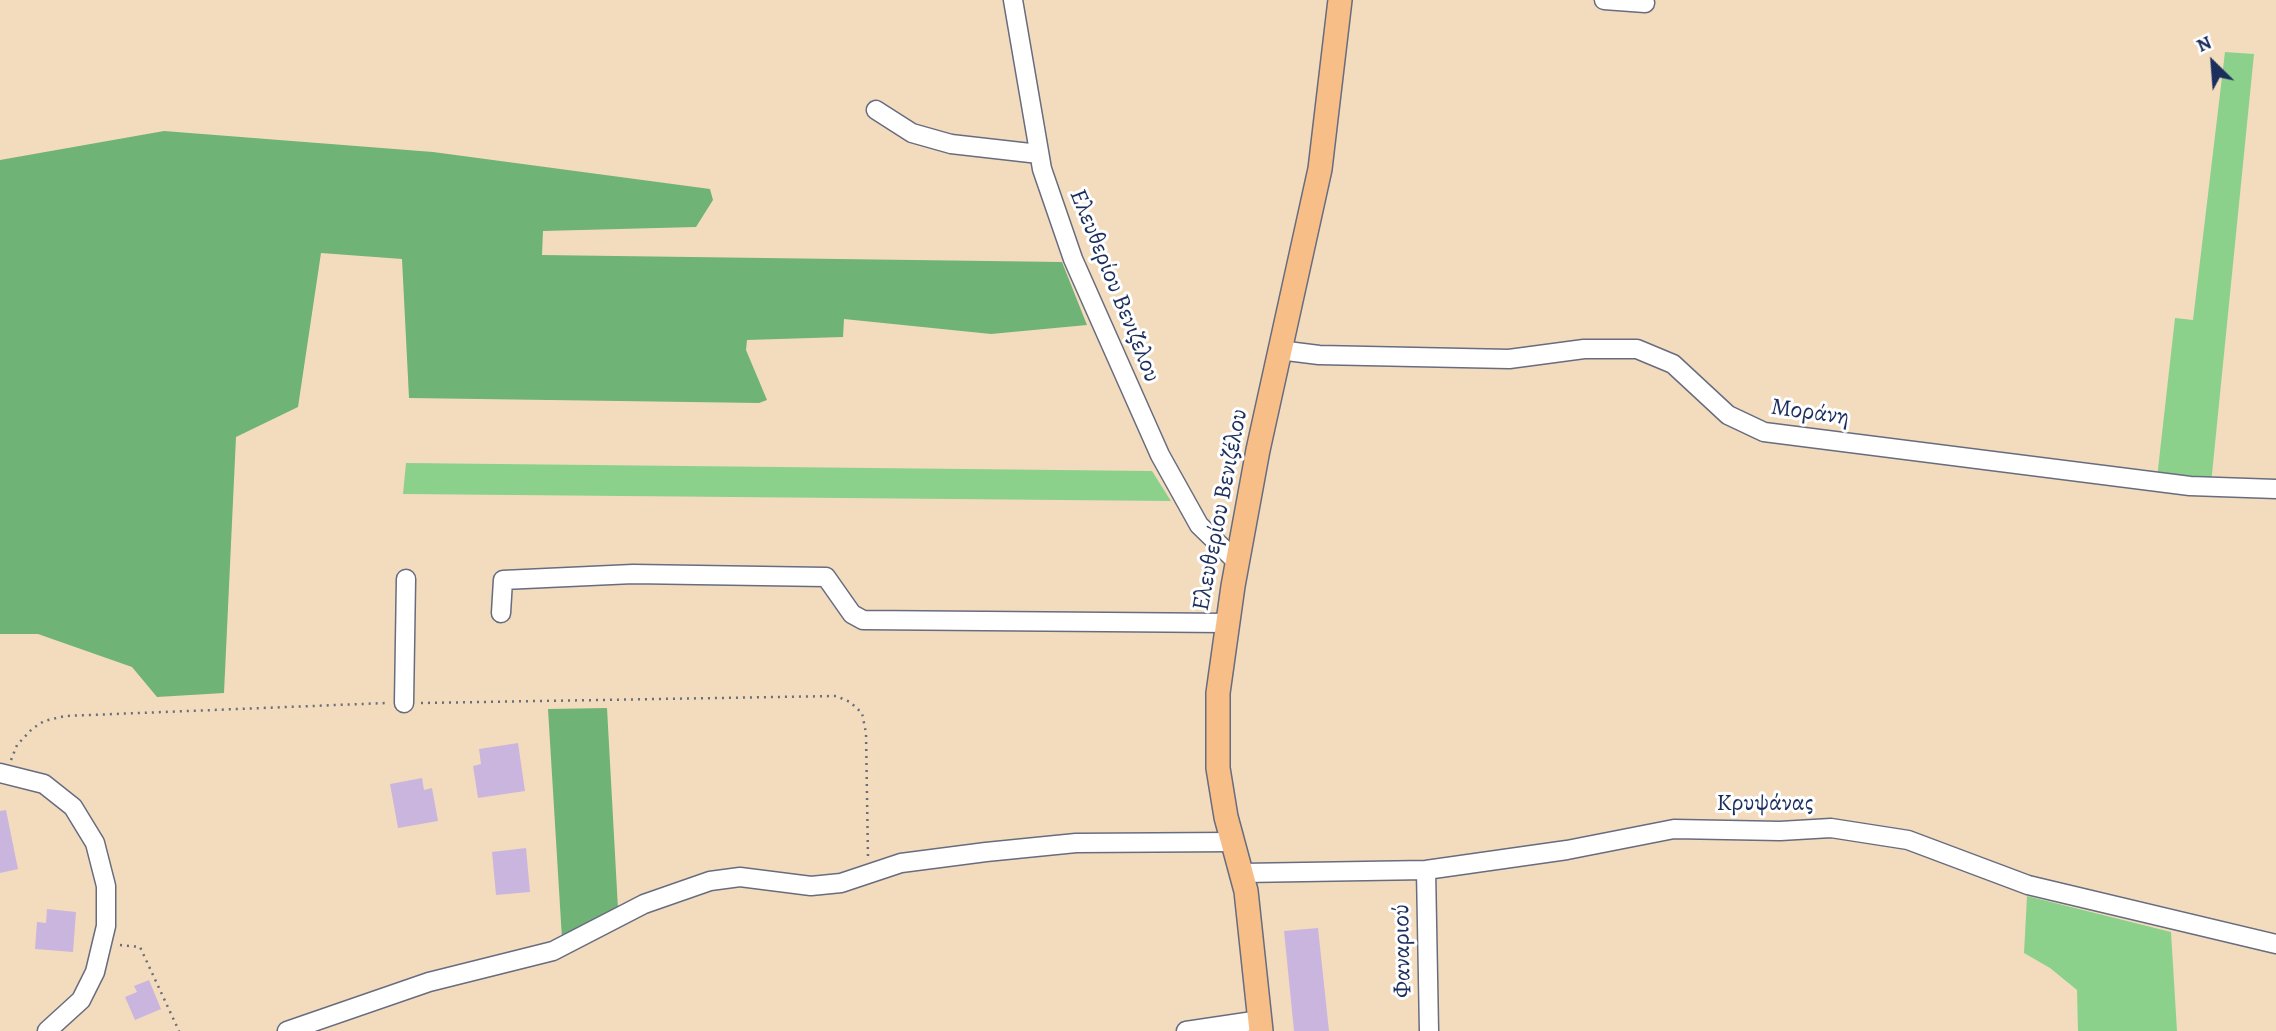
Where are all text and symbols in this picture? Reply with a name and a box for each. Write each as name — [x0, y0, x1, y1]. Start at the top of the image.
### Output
north arrow — [2178, 28, 2248, 98]
text: N — [2192, 29, 2216, 59]
street label: Ελευθερίου Βενιζελου — [1062, 185, 1166, 387]
street label: Μοράνη — [1769, 393, 1851, 433]
street label: Ελευθερίου Βενιζέλου — [1187, 407, 1255, 613]
street label: Κρυψάνας — [1717, 790, 1813, 818]
street label: Φαναριού — [1388, 904, 1418, 998]

